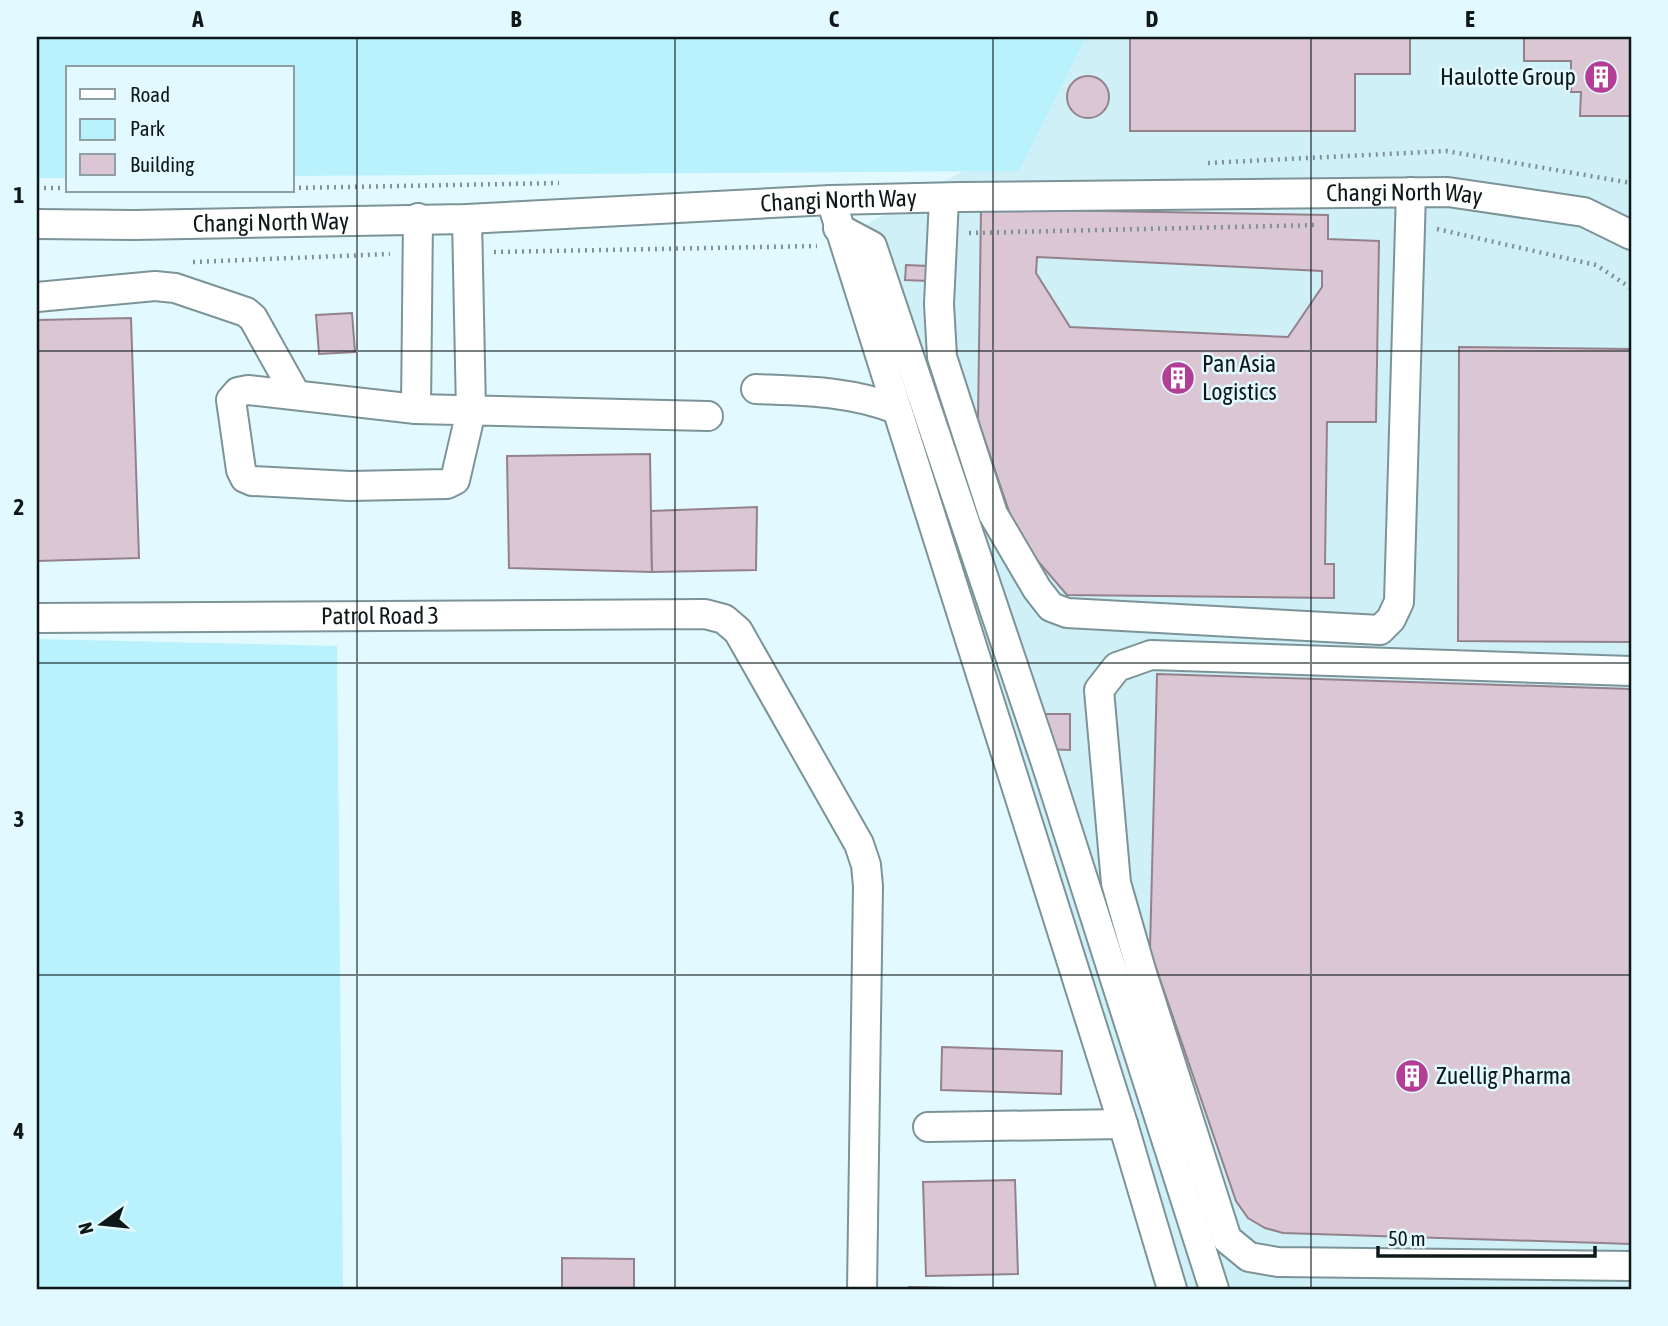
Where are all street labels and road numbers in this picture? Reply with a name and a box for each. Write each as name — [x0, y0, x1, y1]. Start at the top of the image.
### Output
street label: Changi North Way — [1326, 178, 1484, 210]
street label: Changi North Way — [760, 184, 917, 217]
street label: Changi North Way — [193, 207, 349, 237]
street label: Patrol Road 3 — [321, 602, 439, 629]

